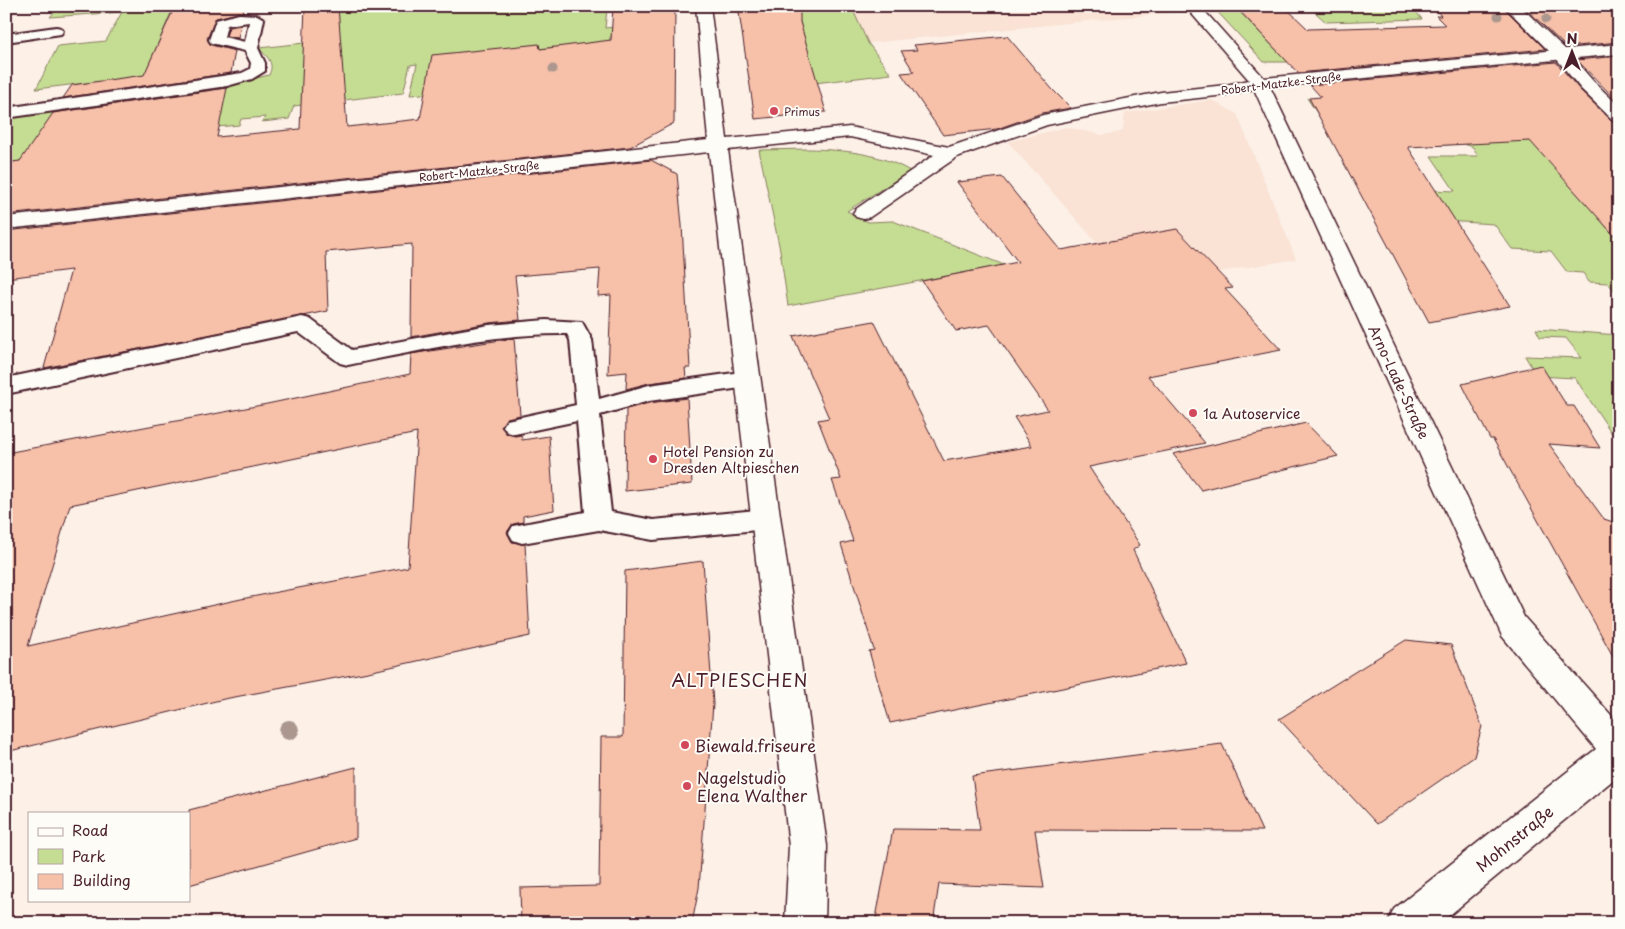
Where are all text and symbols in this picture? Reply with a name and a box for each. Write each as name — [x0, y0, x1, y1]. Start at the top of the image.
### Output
north arrow — [1548, 28, 1598, 78]
text: N — [1566, 28, 1578, 49]
street label: Robert-Matzke-Straße — [1220, 67, 1342, 99]
place label: Primus — [784, 103, 820, 120]
marker: Primus — [768, 105, 780, 117]
street label: Robert-Matzke-Straße — [418, 156, 540, 186]
street label: Arno-Lade-Straße — [1363, 322, 1435, 442]
place label: 1a Autoservice — [1203, 403, 1301, 424]
marker: 1a Autoservice — [1187, 407, 1199, 419]
place label: Hotel Pension zu Dresden Altpieschen — [663, 441, 799, 478]
marker: Hotel Pension zu Dresden Altpieschen — [647, 453, 659, 465]
district label: ALTPIESCHEN — [671, 666, 809, 693]
place label: Biewald.friseure — [695, 733, 816, 757]
marker: Biewald.friseure — [679, 739, 691, 751]
place label: Nagelstudio Elena Walther — [697, 765, 808, 807]
marker: Nagelstudio Elena Walther — [681, 780, 693, 792]
street label: Mohnstraße — [1470, 799, 1558, 877]
legend — [28, 812, 190, 902]
text: Road — [72, 818, 108, 841]
text: Park — [72, 844, 106, 867]
text: Building — [72, 868, 131, 891]

